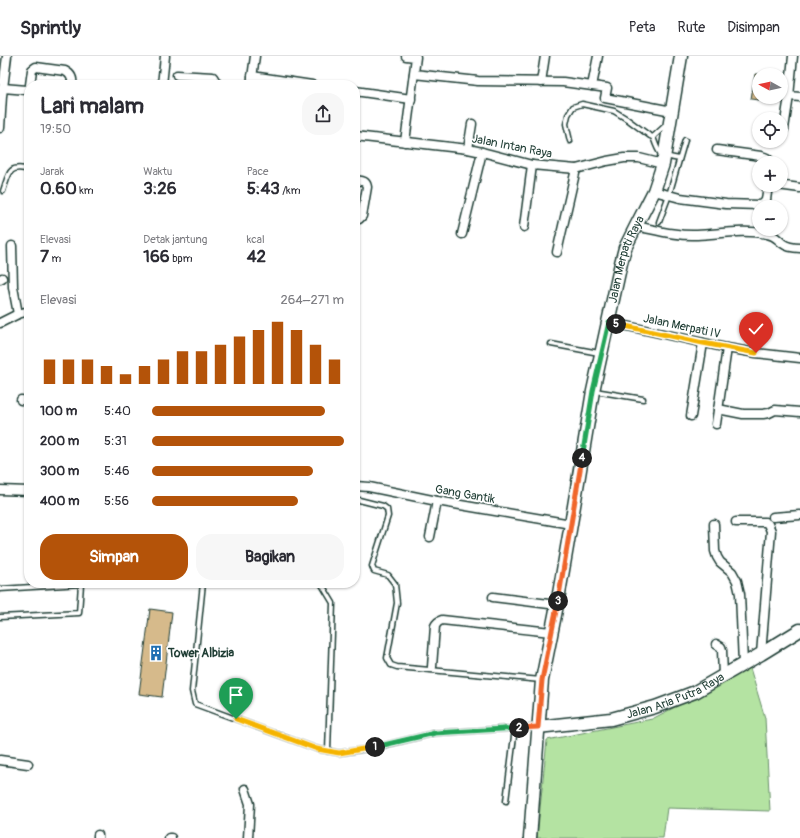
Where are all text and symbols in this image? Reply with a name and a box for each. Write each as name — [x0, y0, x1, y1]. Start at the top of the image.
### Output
text: Sprintly — [20, 16, 81, 40]
text: Peta — [629, 19, 656, 36]
text: Rute — [678, 19, 705, 36]
text: Disimpan — [727, 19, 780, 36]
north arrow — [752, 68, 788, 104]
map controls — [752, 68, 788, 236]
text: Lari malam — [40, 92, 144, 120]
button: share — [302, 93, 344, 135]
button: locate — [752, 112, 788, 148]
text: 19:50 — [40, 121, 71, 137]
street label: Jalan Intan Raya — [470, 131, 554, 162]
button: + — [752, 156, 788, 192]
text: Jarak — [40, 165, 64, 178]
text: Waktu — [143, 165, 172, 178]
text: Pace — [247, 165, 268, 178]
text: 0.60 — [40, 178, 77, 199]
text: 3:26 — [143, 178, 177, 199]
text: 5:43 — [247, 178, 280, 199]
text: km — [77, 184, 94, 197]
text: /km — [280, 184, 300, 197]
button: − — [752, 200, 788, 236]
street label: Jalan Merpati Raya — [605, 213, 648, 304]
text: Elevasi — [40, 233, 71, 246]
text: Detak jantung — [143, 233, 207, 246]
text: kcal — [247, 233, 265, 246]
text: 7 — [40, 246, 49, 267]
text: 166 — [143, 246, 170, 267]
text: 42 — [247, 246, 266, 267]
text: m — [49, 252, 61, 265]
text: bpm — [170, 252, 193, 265]
text: Elevasi — [40, 292, 76, 308]
text: 264–271 m — [280, 292, 344, 308]
street label: Jalan Merpati IV — [642, 311, 722, 342]
pin — [739, 312, 773, 353]
pin: 5 — [606, 314, 626, 334]
text: 5 — [613, 317, 619, 330]
icon: check — [745, 318, 767, 340]
text: 100 m — [40, 403, 77, 419]
text: 5:40 — [104, 403, 131, 419]
text: 200 m — [40, 433, 79, 449]
text: 5:31 — [104, 433, 127, 449]
pin: 4 — [572, 448, 592, 468]
text: 4 — [579, 451, 585, 464]
text: 300 m — [40, 463, 79, 479]
text: 5:46 — [104, 463, 130, 479]
street label: Gang Gantik — [434, 482, 496, 507]
text: 400 m — [40, 493, 80, 509]
text: 5:56 — [104, 493, 129, 509]
button: Simpan — [40, 534, 188, 580]
button: Bagikan — [196, 534, 344, 580]
pin: 3 — [548, 591, 568, 611]
text: 3 — [555, 594, 561, 607]
building icon: Tower Albizia — [147, 644, 165, 662]
place label: Tower Albizia — [167, 646, 234, 661]
street label: Jalan Aria Putra Raya — [625, 670, 728, 722]
pin — [219, 678, 253, 719]
icon: arrive — [225, 684, 247, 706]
pin: 2 — [509, 718, 529, 738]
text: 2 — [516, 721, 522, 734]
pin: 1 — [365, 737, 385, 757]
text: 1 — [373, 740, 377, 753]

